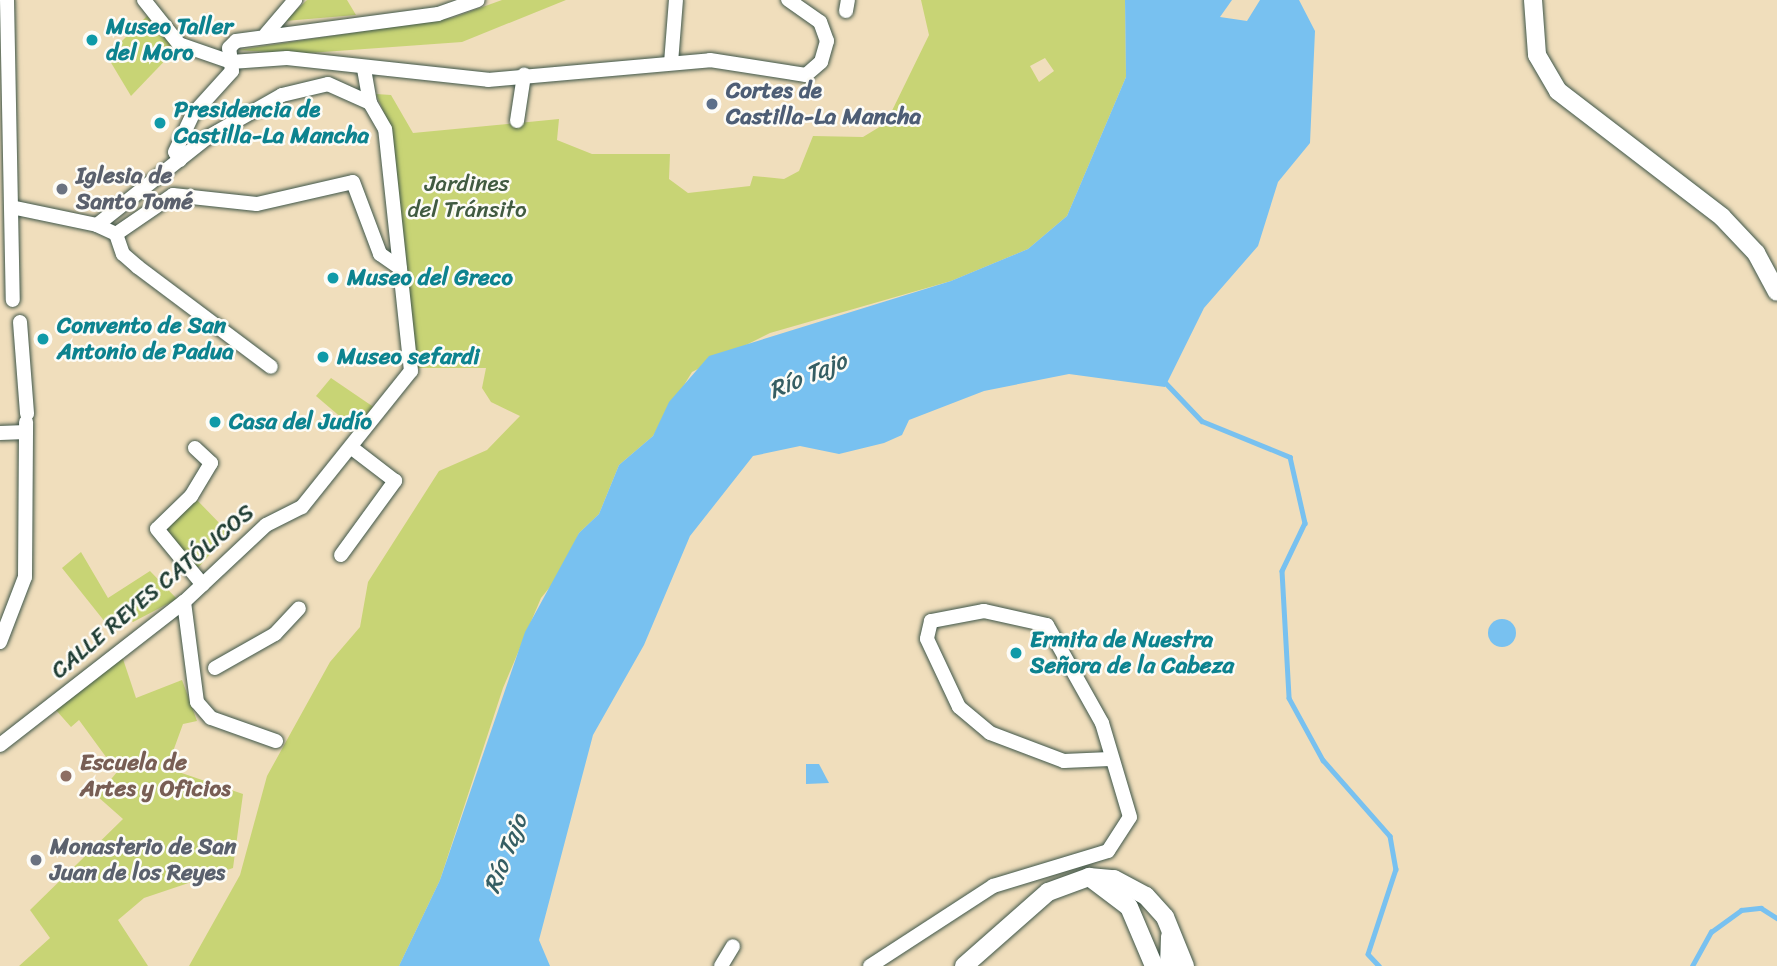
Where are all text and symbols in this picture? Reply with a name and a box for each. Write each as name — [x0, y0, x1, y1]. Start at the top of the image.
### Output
place label: Museo Taller del Moro — [106, 13, 233, 67]
marker: Museo Taller del Moro — [84, 32, 100, 48]
place label: Cortes de Castilla-La Mancha — [726, 77, 920, 131]
place label: Presidencia de Castilla-La Mancha — [174, 96, 368, 150]
marker: Cortes de Castilla-La Mancha — [704, 96, 720, 112]
marker: Presidencia de Castilla-La Mancha — [152, 115, 168, 131]
place label: Iglesia de Santo Tomé — [76, 162, 194, 216]
park label: Jardines del Tránsito — [408, 170, 526, 224]
marker: Iglesia de Santo Tomé — [54, 181, 70, 197]
place label: Museo del Greco — [347, 264, 513, 292]
marker: Museo del Greco — [325, 270, 341, 286]
place label: Convento de San Antonio de Padua — [57, 312, 234, 366]
marker: Convento de San Antonio de Padua — [35, 331, 51, 347]
place label: Museo sefardi — [337, 343, 480, 371]
water label: Río Tajo — [764, 347, 852, 405]
marker: Museo sefardi — [315, 349, 331, 365]
place label: Casa del Judío — [229, 408, 373, 436]
marker: Casa del Judío — [207, 414, 223, 430]
street label: CALLE REYES CATÓLICOS — [45, 499, 261, 685]
place label: Ermita de Nuestra Señora de la Cabeza — [1030, 626, 1234, 680]
marker: Ermita de Nuestra Señora de la Cabeza — [1008, 645, 1024, 661]
place label: Escuela de Artes y Oficios — [80, 749, 232, 803]
marker: Escuela de Artes y Oficios — [58, 768, 74, 784]
water label: Río Tajo — [478, 810, 534, 898]
place label: Monasterio de San Juan de los Reyes — [50, 833, 237, 887]
marker: Monasterio de San Juan de los Reyes — [28, 852, 44, 868]

